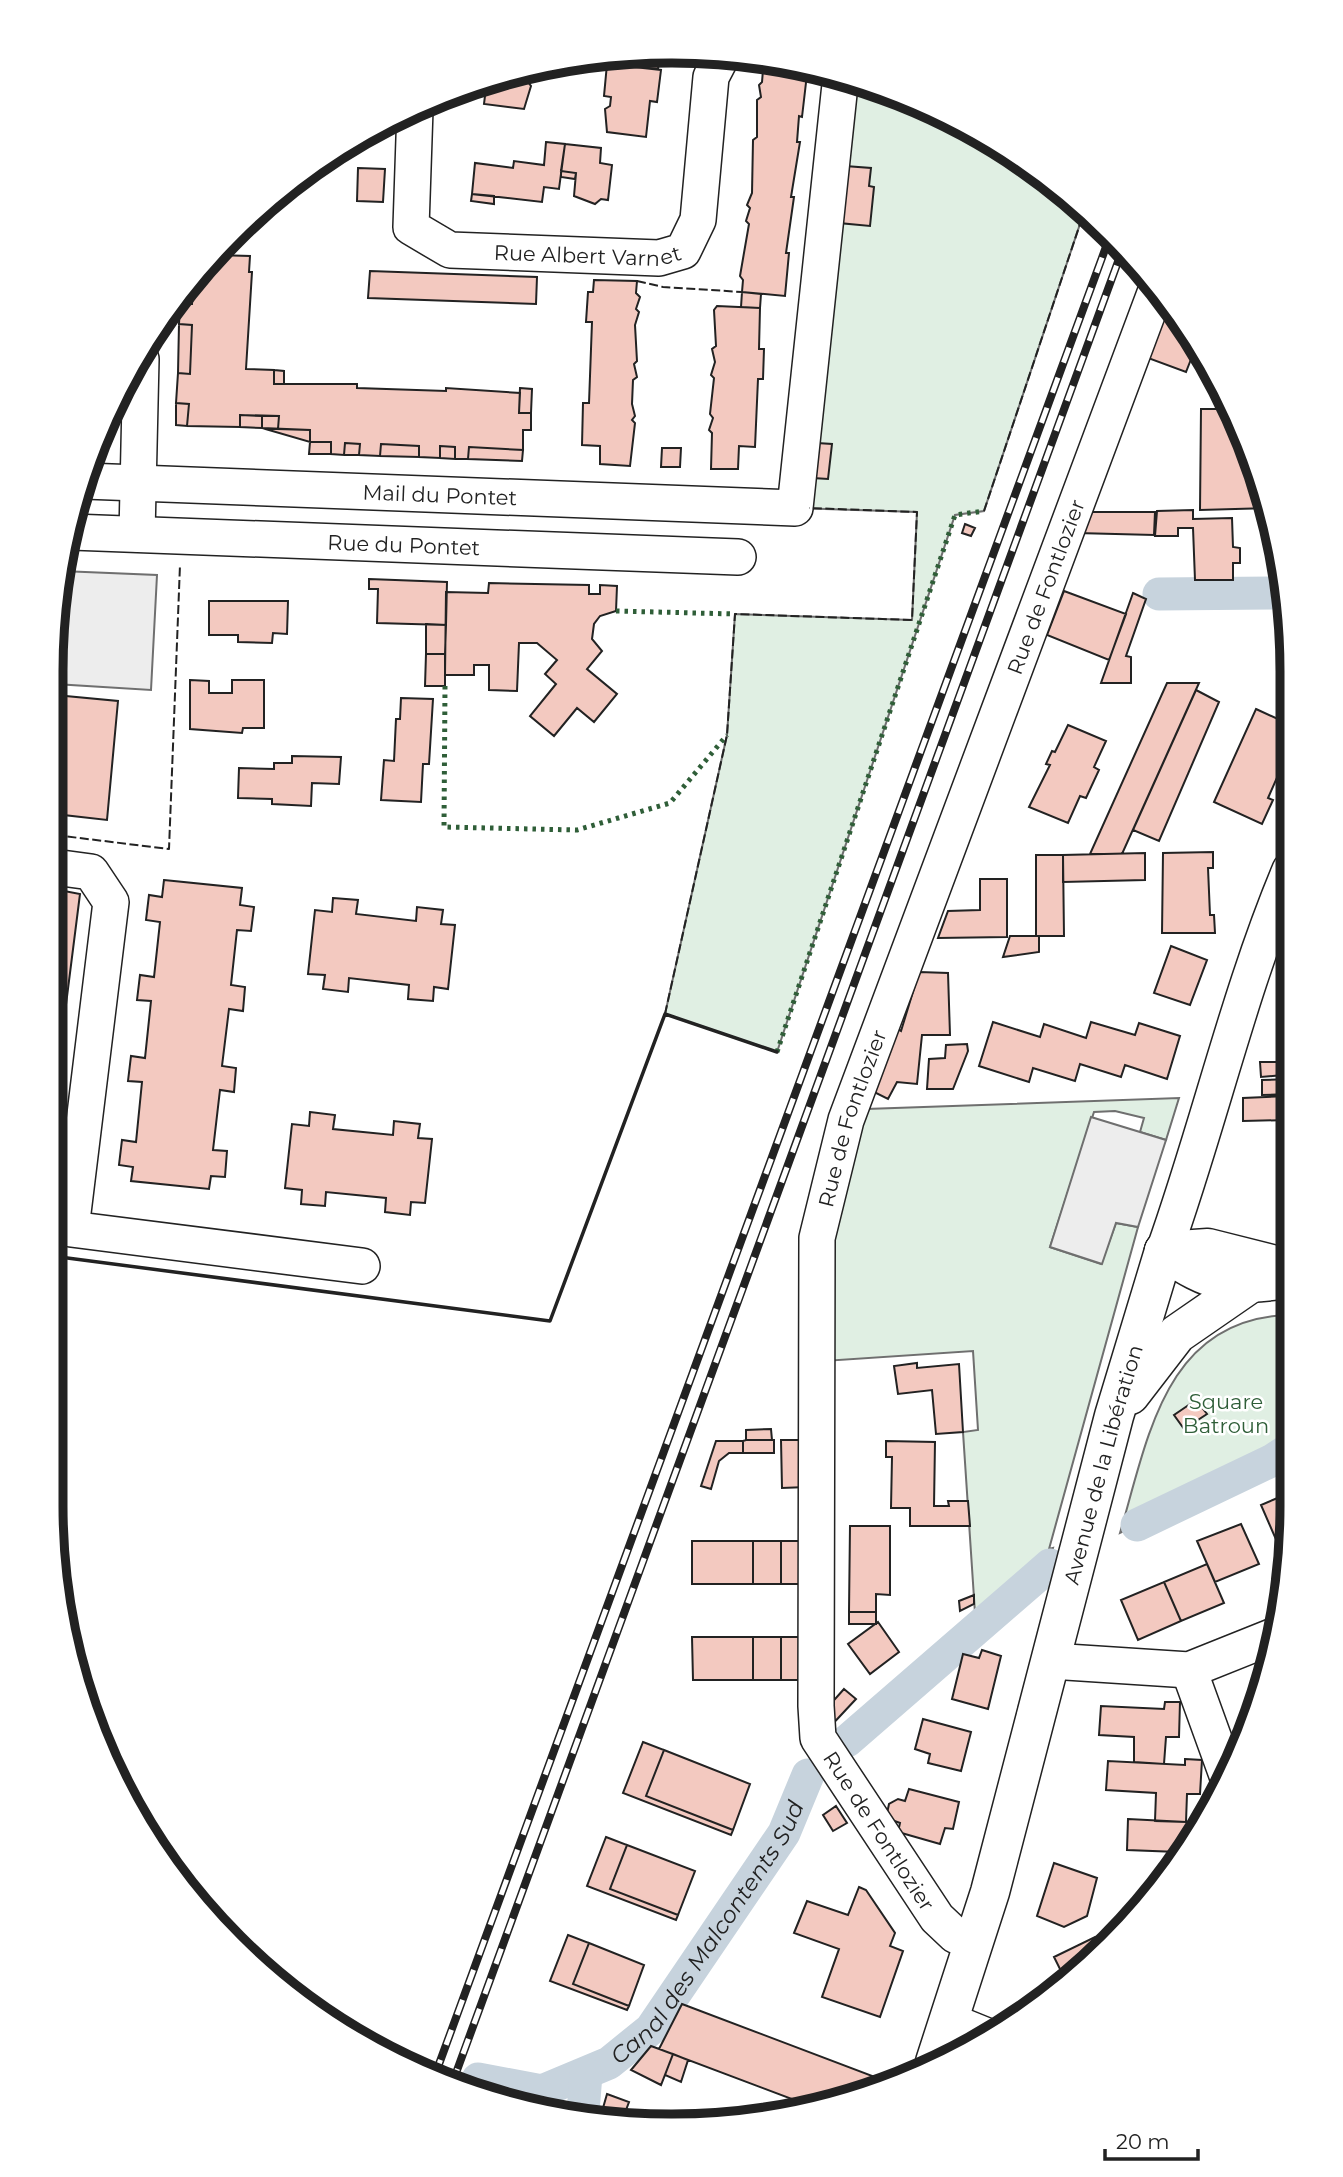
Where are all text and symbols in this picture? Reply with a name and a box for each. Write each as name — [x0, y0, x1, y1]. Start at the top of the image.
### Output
street label: Rue Albert Varnet — [493, 239, 684, 271]
street label: Mail du Pontet — [362, 479, 518, 510]
street label: Rue de Fontlozier — [1001, 496, 1089, 678]
street label: Rue du Pontet — [327, 529, 481, 560]
street label: Rue de Fontlozier — [813, 1026, 891, 1210]
street label: Avenue de la Libération — [1058, 1341, 1147, 1587]
park label: Square Batroun — [1183, 1389, 1269, 1438]
street label: Rue de Fontlozier — [818, 1747, 940, 1915]
water label: Canal des Malcontents Sud — [605, 1796, 810, 2070]
scale bar — [1105, 2118, 1198, 2162]
text: 20 m — [1116, 2129, 1170, 2154]

